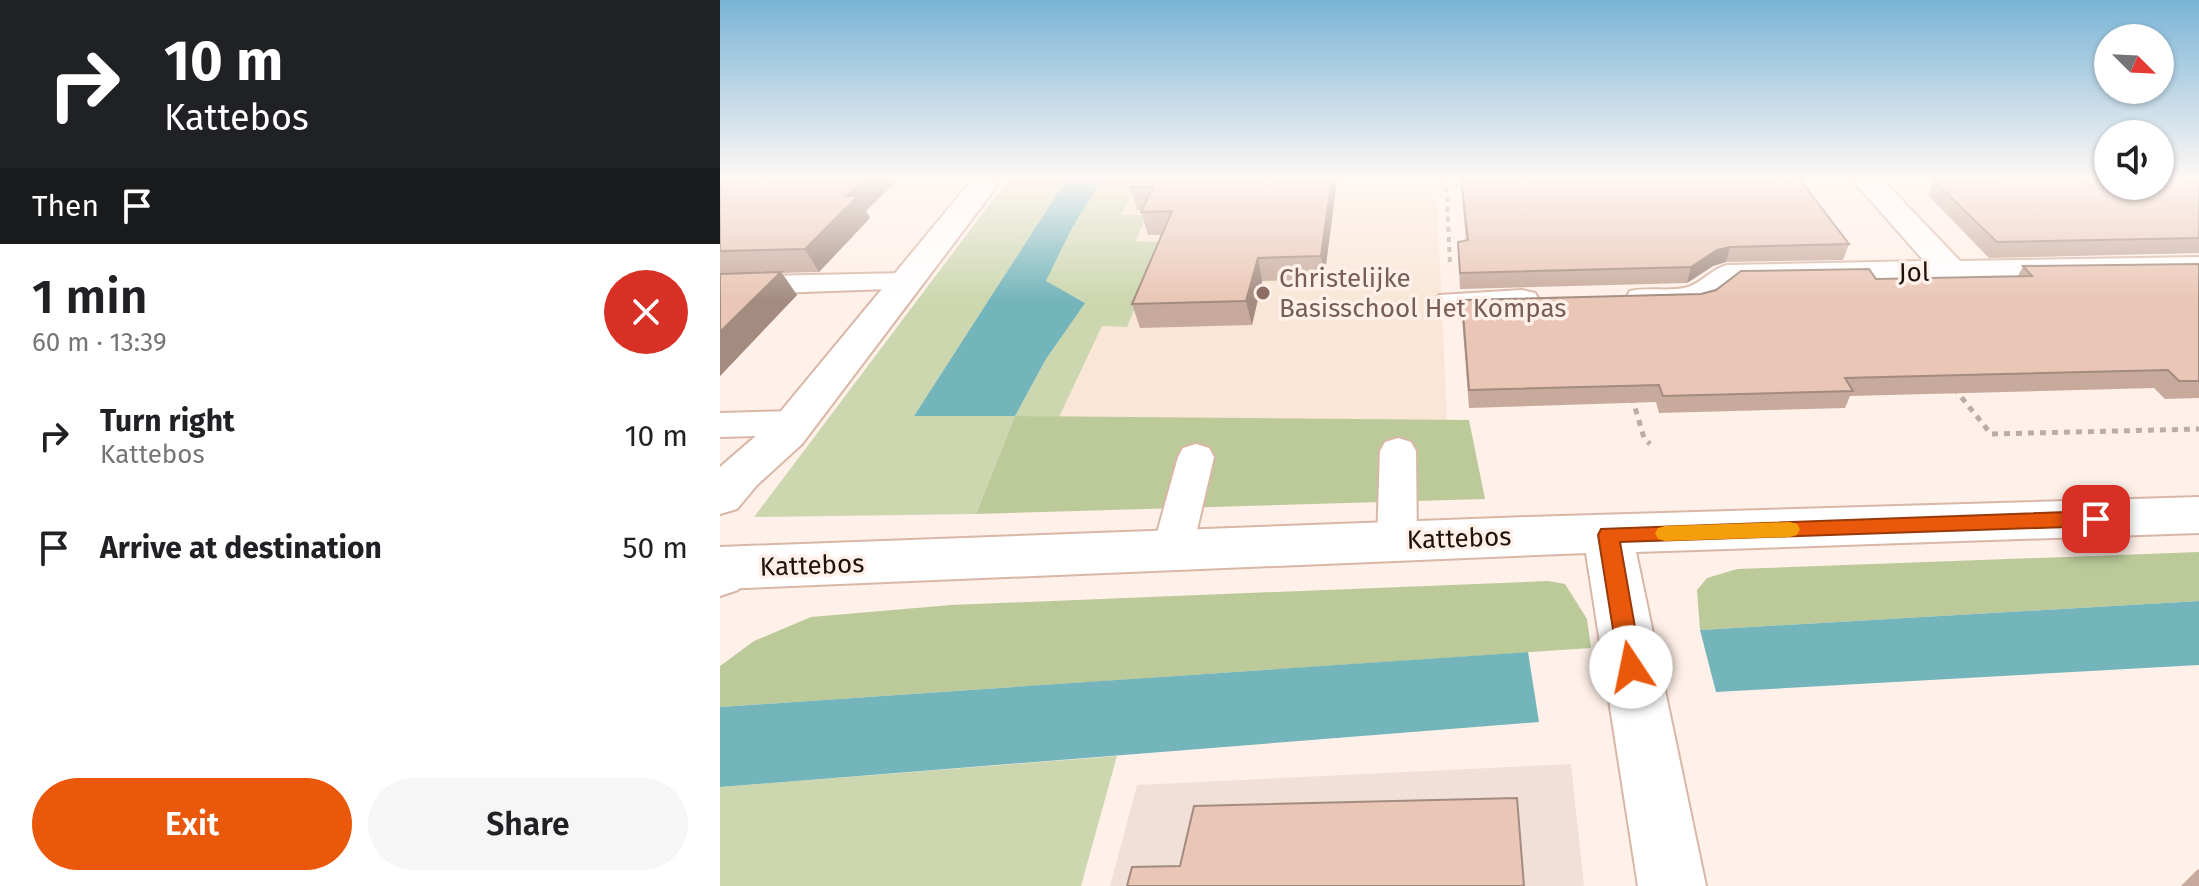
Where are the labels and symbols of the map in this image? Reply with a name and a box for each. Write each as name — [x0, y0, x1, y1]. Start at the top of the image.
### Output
north arrow — [2094, 24, 2174, 104]
street label: Jol — [1898, 257, 1930, 288]
place label: Christelijke Basisschool Het Kompas — [1279, 263, 1566, 324]
marker: Christelijke Basisschool Het Kompas — [1254, 284, 1272, 302]
pin — [2062, 485, 2130, 553]
street label: Kattebos — [1406, 521, 1512, 556]
street label: Kattebos — [759, 548, 865, 583]
position arrow — [1589, 625, 1673, 709]

